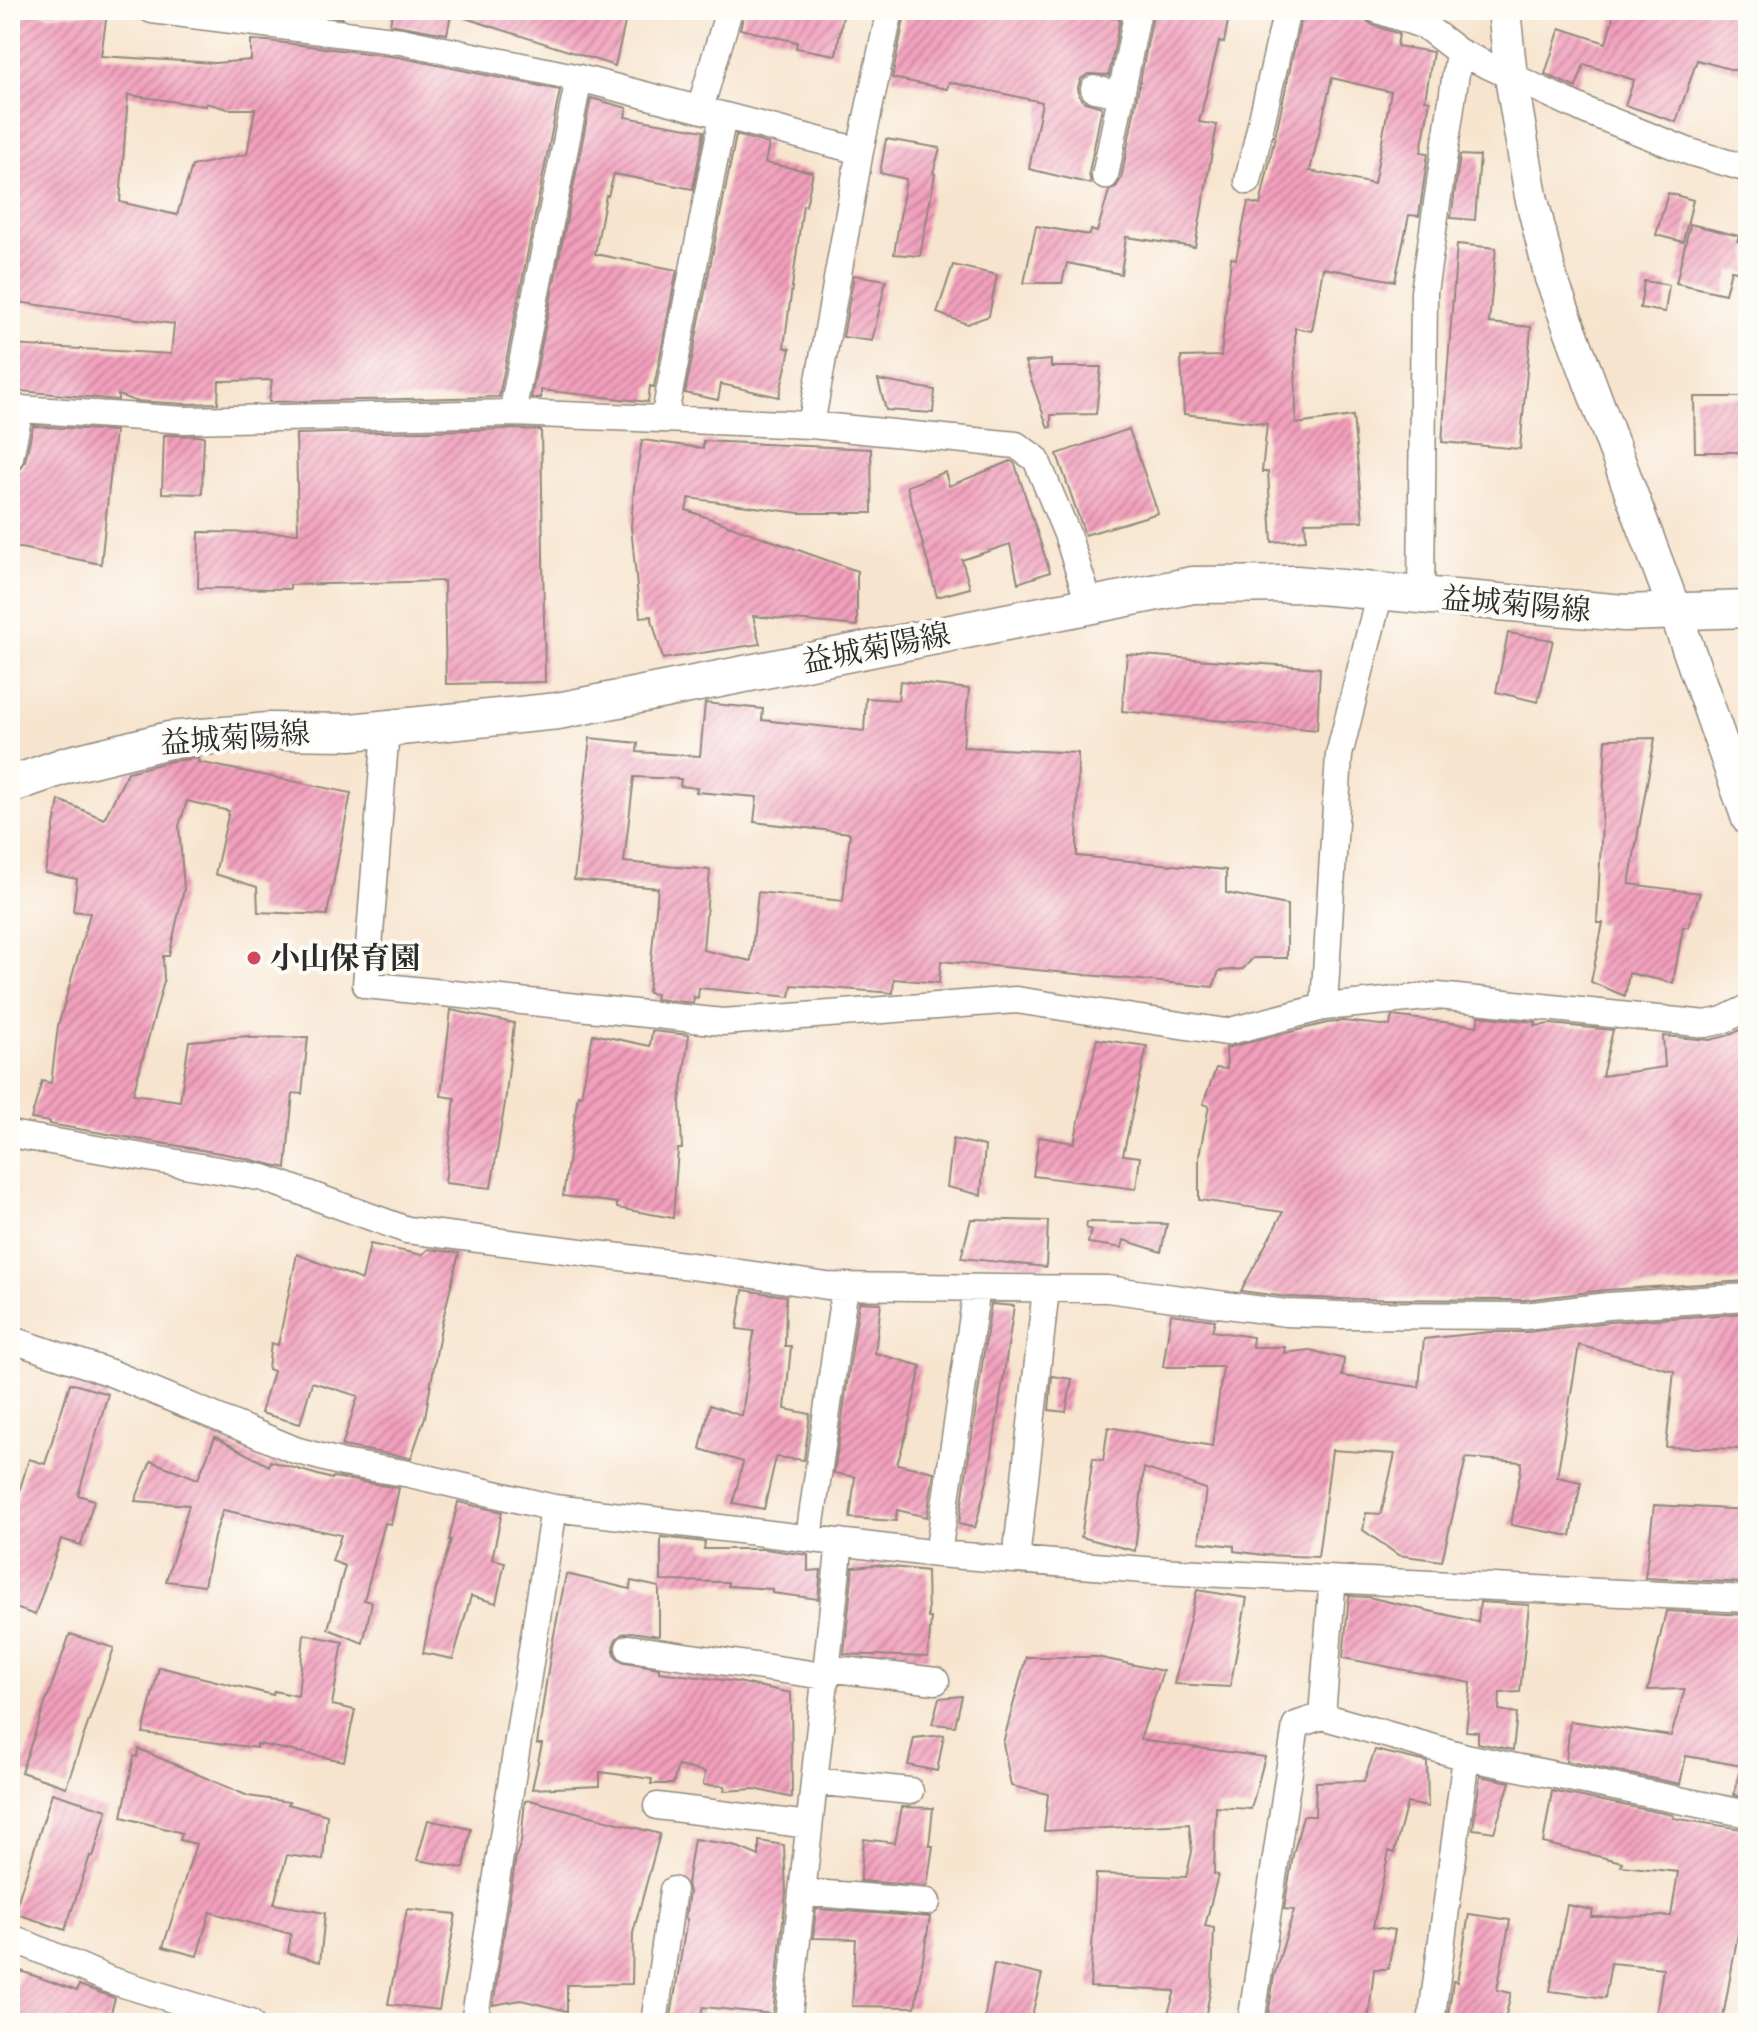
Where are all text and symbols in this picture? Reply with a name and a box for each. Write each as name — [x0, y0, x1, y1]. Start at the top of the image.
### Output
street label: 益城菊陽線 — [1440, 580, 1592, 629]
street label: 益城菊陽線 — [799, 616, 953, 681]
street label: 益城菊陽線 — [159, 715, 311, 762]
place label: 小山保育園 — [270, 940, 420, 977]
marker: 小山保育園 — [245, 949, 263, 967]

